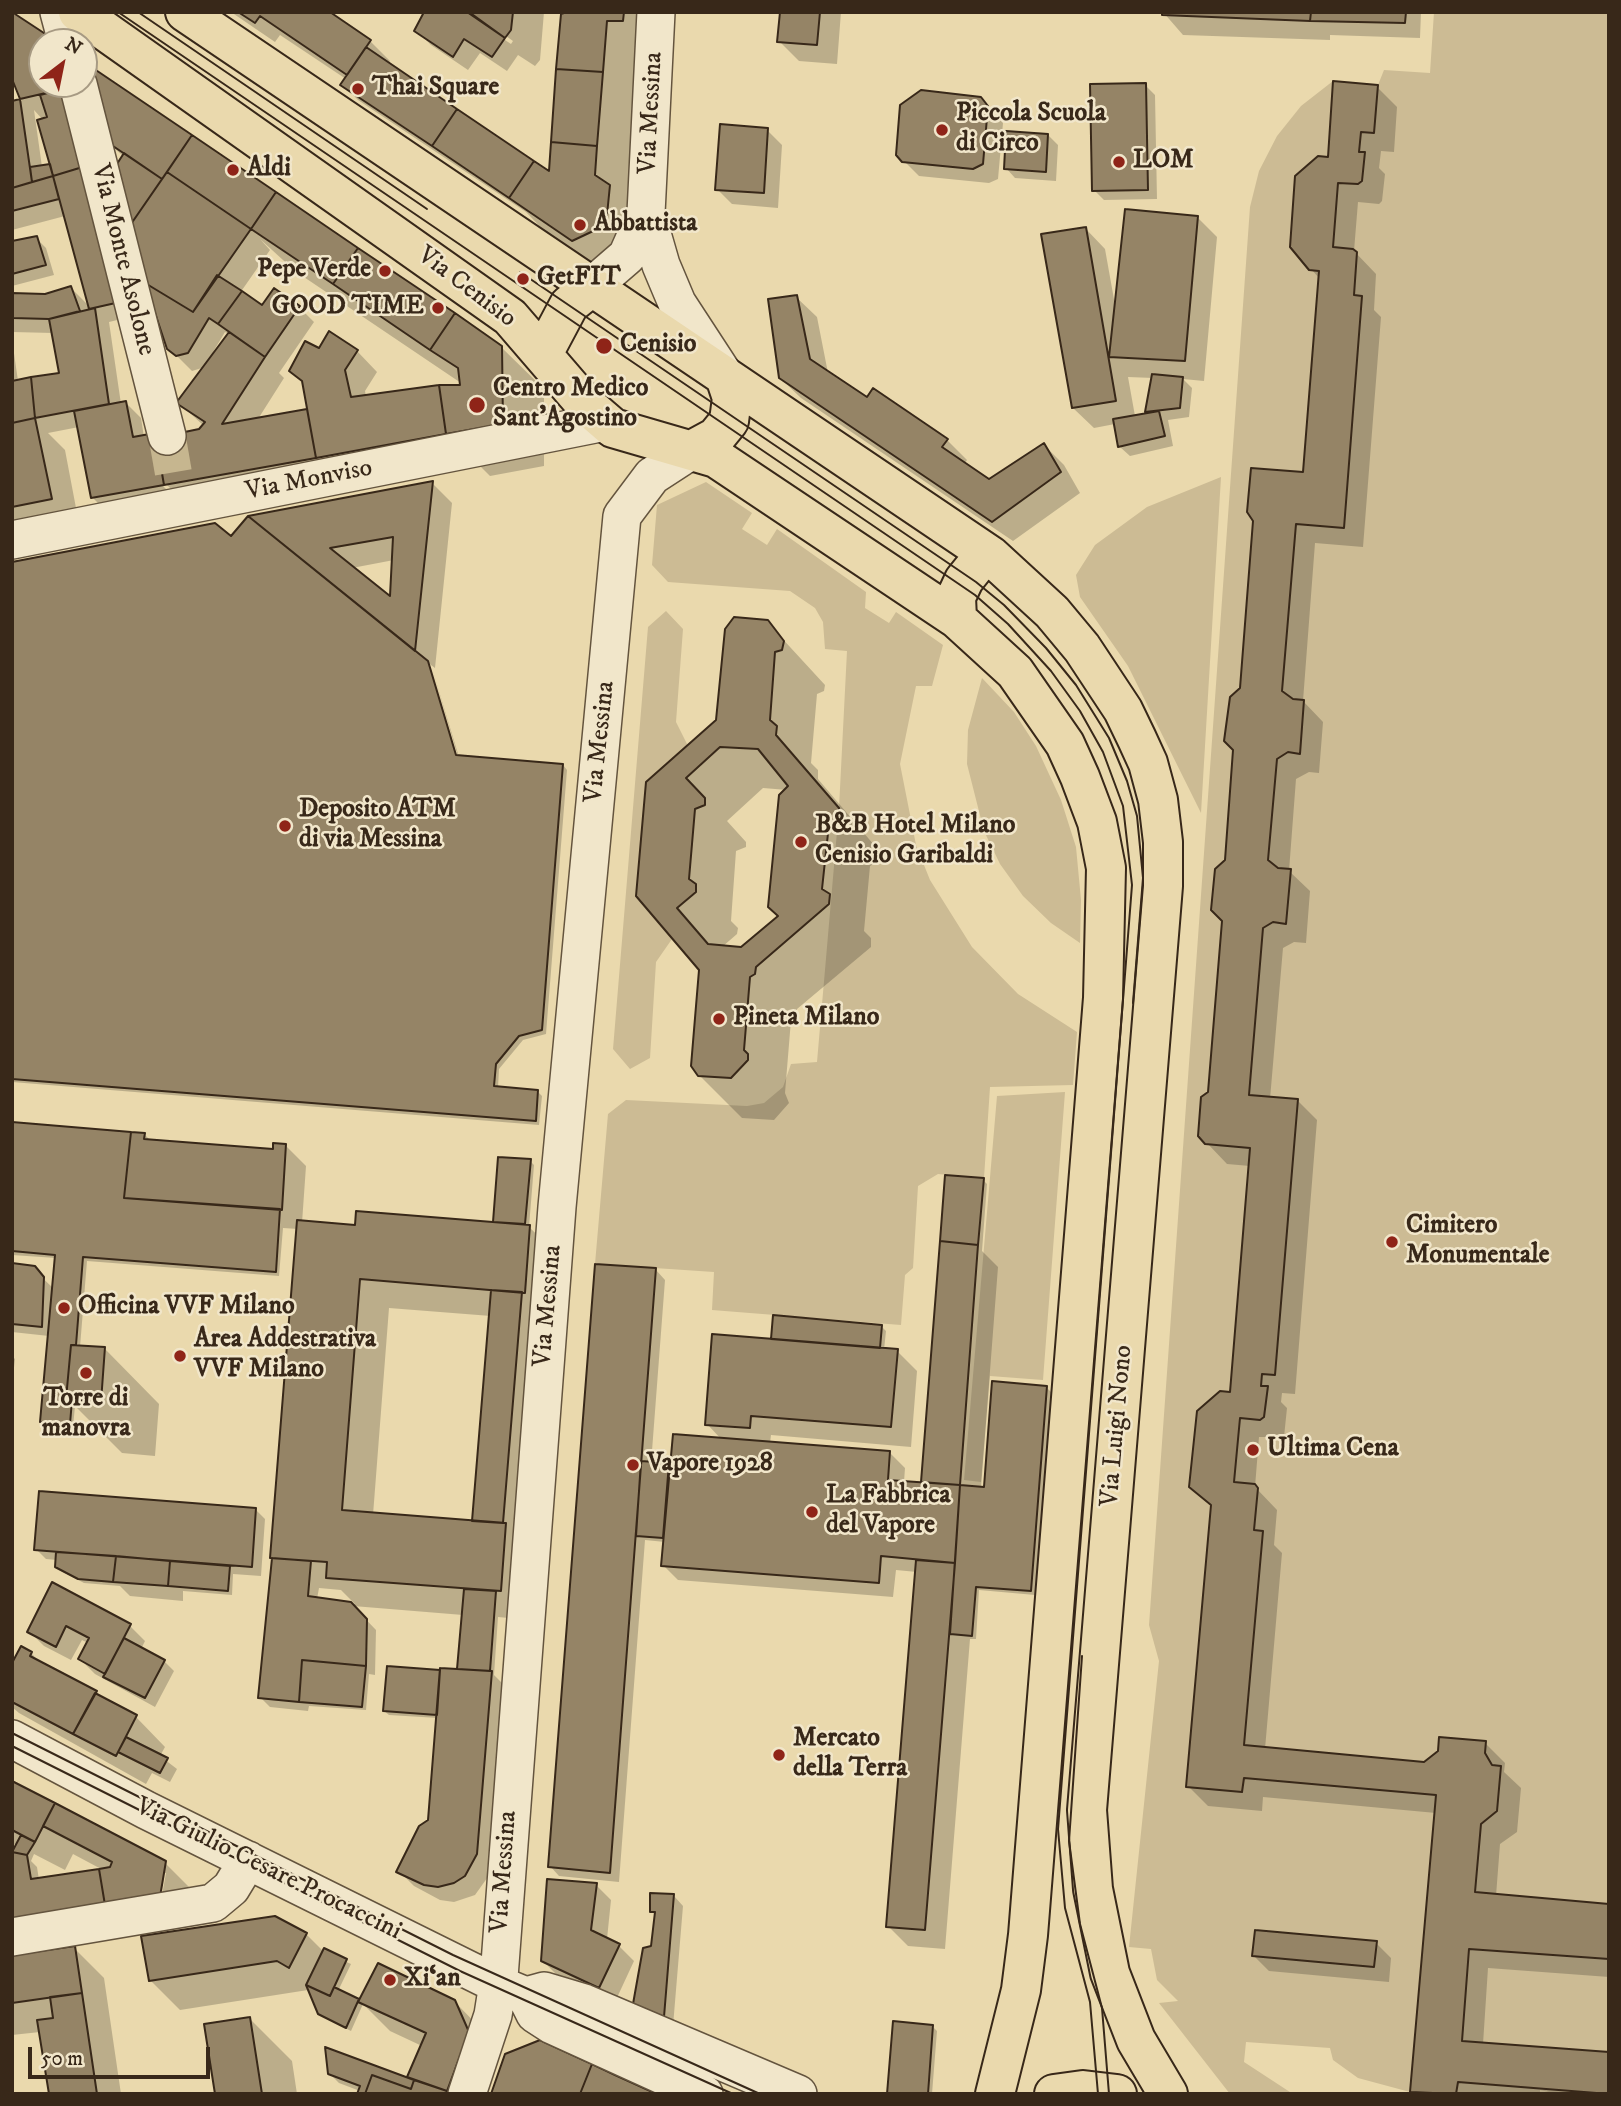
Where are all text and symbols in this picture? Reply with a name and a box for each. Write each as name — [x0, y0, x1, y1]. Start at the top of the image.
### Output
north arrow — [28, 28, 98, 98]
text: N — [61, 33, 86, 60]
street label: Via Messina — [633, 51, 671, 175]
place label: Thai Square — [372, 73, 499, 105]
marker: Thai Square — [350, 81, 366, 97]
place label: Piccola Scuola di Circo — [956, 99, 1106, 160]
marker: Piccola Scuola di Circo — [934, 122, 950, 138]
place label: LOM — [1133, 146, 1194, 178]
place label: Aldi — [247, 154, 291, 186]
marker: LOM — [1111, 154, 1127, 170]
street label: Via Monte Asolone — [83, 161, 161, 359]
marker: Aldi — [225, 162, 241, 178]
place label: Abbattista — [594, 209, 697, 241]
marker: Abbattista — [572, 217, 588, 233]
street label: Via Cenisio — [410, 241, 522, 335]
place label: Pepe Verde — [257, 255, 371, 287]
marker: Pepe Verde — [377, 263, 393, 279]
place label: GetFIT — [537, 263, 621, 295]
marker: GetFIT — [515, 271, 531, 287]
place label: GOOD TIME — [272, 292, 424, 324]
marker: GOOD TIME — [430, 300, 446, 316]
place label: Cenisio — [620, 330, 696, 362]
marker: Cenisio — [594, 336, 614, 356]
place label: Centro Medico Sant'Agostino — [493, 374, 648, 436]
marker: Centro Medico Sant'Agostino — [467, 395, 487, 415]
street label: Via Monviso — [243, 453, 375, 509]
street label: Via Messina — [579, 679, 623, 805]
place label: Deposito ATM di via Messina — [299, 795, 456, 856]
place label: B&B Hotel Milano Cenisio Garibaldi — [815, 811, 1015, 872]
marker: Deposito ATM di via Messina — [277, 818, 293, 834]
marker: B&B Hotel Milano Cenisio Garibaldi — [793, 834, 809, 850]
place label: Pineta Milano — [733, 1003, 879, 1035]
marker: Pineta Milano — [711, 1011, 727, 1027]
place label: Cimitero Monumentale — [1406, 1211, 1550, 1272]
marker: Cimitero Monumentale — [1384, 1234, 1400, 1250]
street label: Via Messina — [528, 1244, 570, 1368]
place label: Officina VVF Milano — [78, 1292, 295, 1324]
marker: Officina VVF Milano — [56, 1300, 72, 1316]
place label: Area Addestrativa VVF Milano — [194, 1325, 376, 1386]
street label: Via Luigi Nono — [1095, 1344, 1141, 1508]
marker: Area Addestrativa VVF Milano — [172, 1348, 188, 1364]
marker: Torre di manovra — [78, 1365, 94, 1381]
place label: Torre di manovra — [42, 1384, 130, 1446]
place label: Ultima Cena — [1267, 1434, 1399, 1466]
marker: Ultima Cena — [1245, 1442, 1261, 1458]
place label: Vapore 1928 — [647, 1449, 773, 1481]
marker: Vapore 1928 — [625, 1457, 641, 1473]
place label: La Fabbrica del Vapore — [826, 1481, 950, 1542]
marker: La Fabbrica del Vapore — [804, 1504, 820, 1520]
place label: Mercato della Terra — [793, 1724, 907, 1786]
marker: Mercato della Terra — [771, 1747, 787, 1763]
street label: Via Giulio Cesare Procaccini — [130, 1792, 406, 1948]
street label: Via Messina — [485, 1810, 525, 1934]
place label: Xi‘an — [404, 1964, 461, 1996]
marker: Xi‘an — [382, 1972, 398, 1988]
scale bar — [32, 2032, 214, 2076]
text: 50 m — [41, 2046, 83, 2072]

